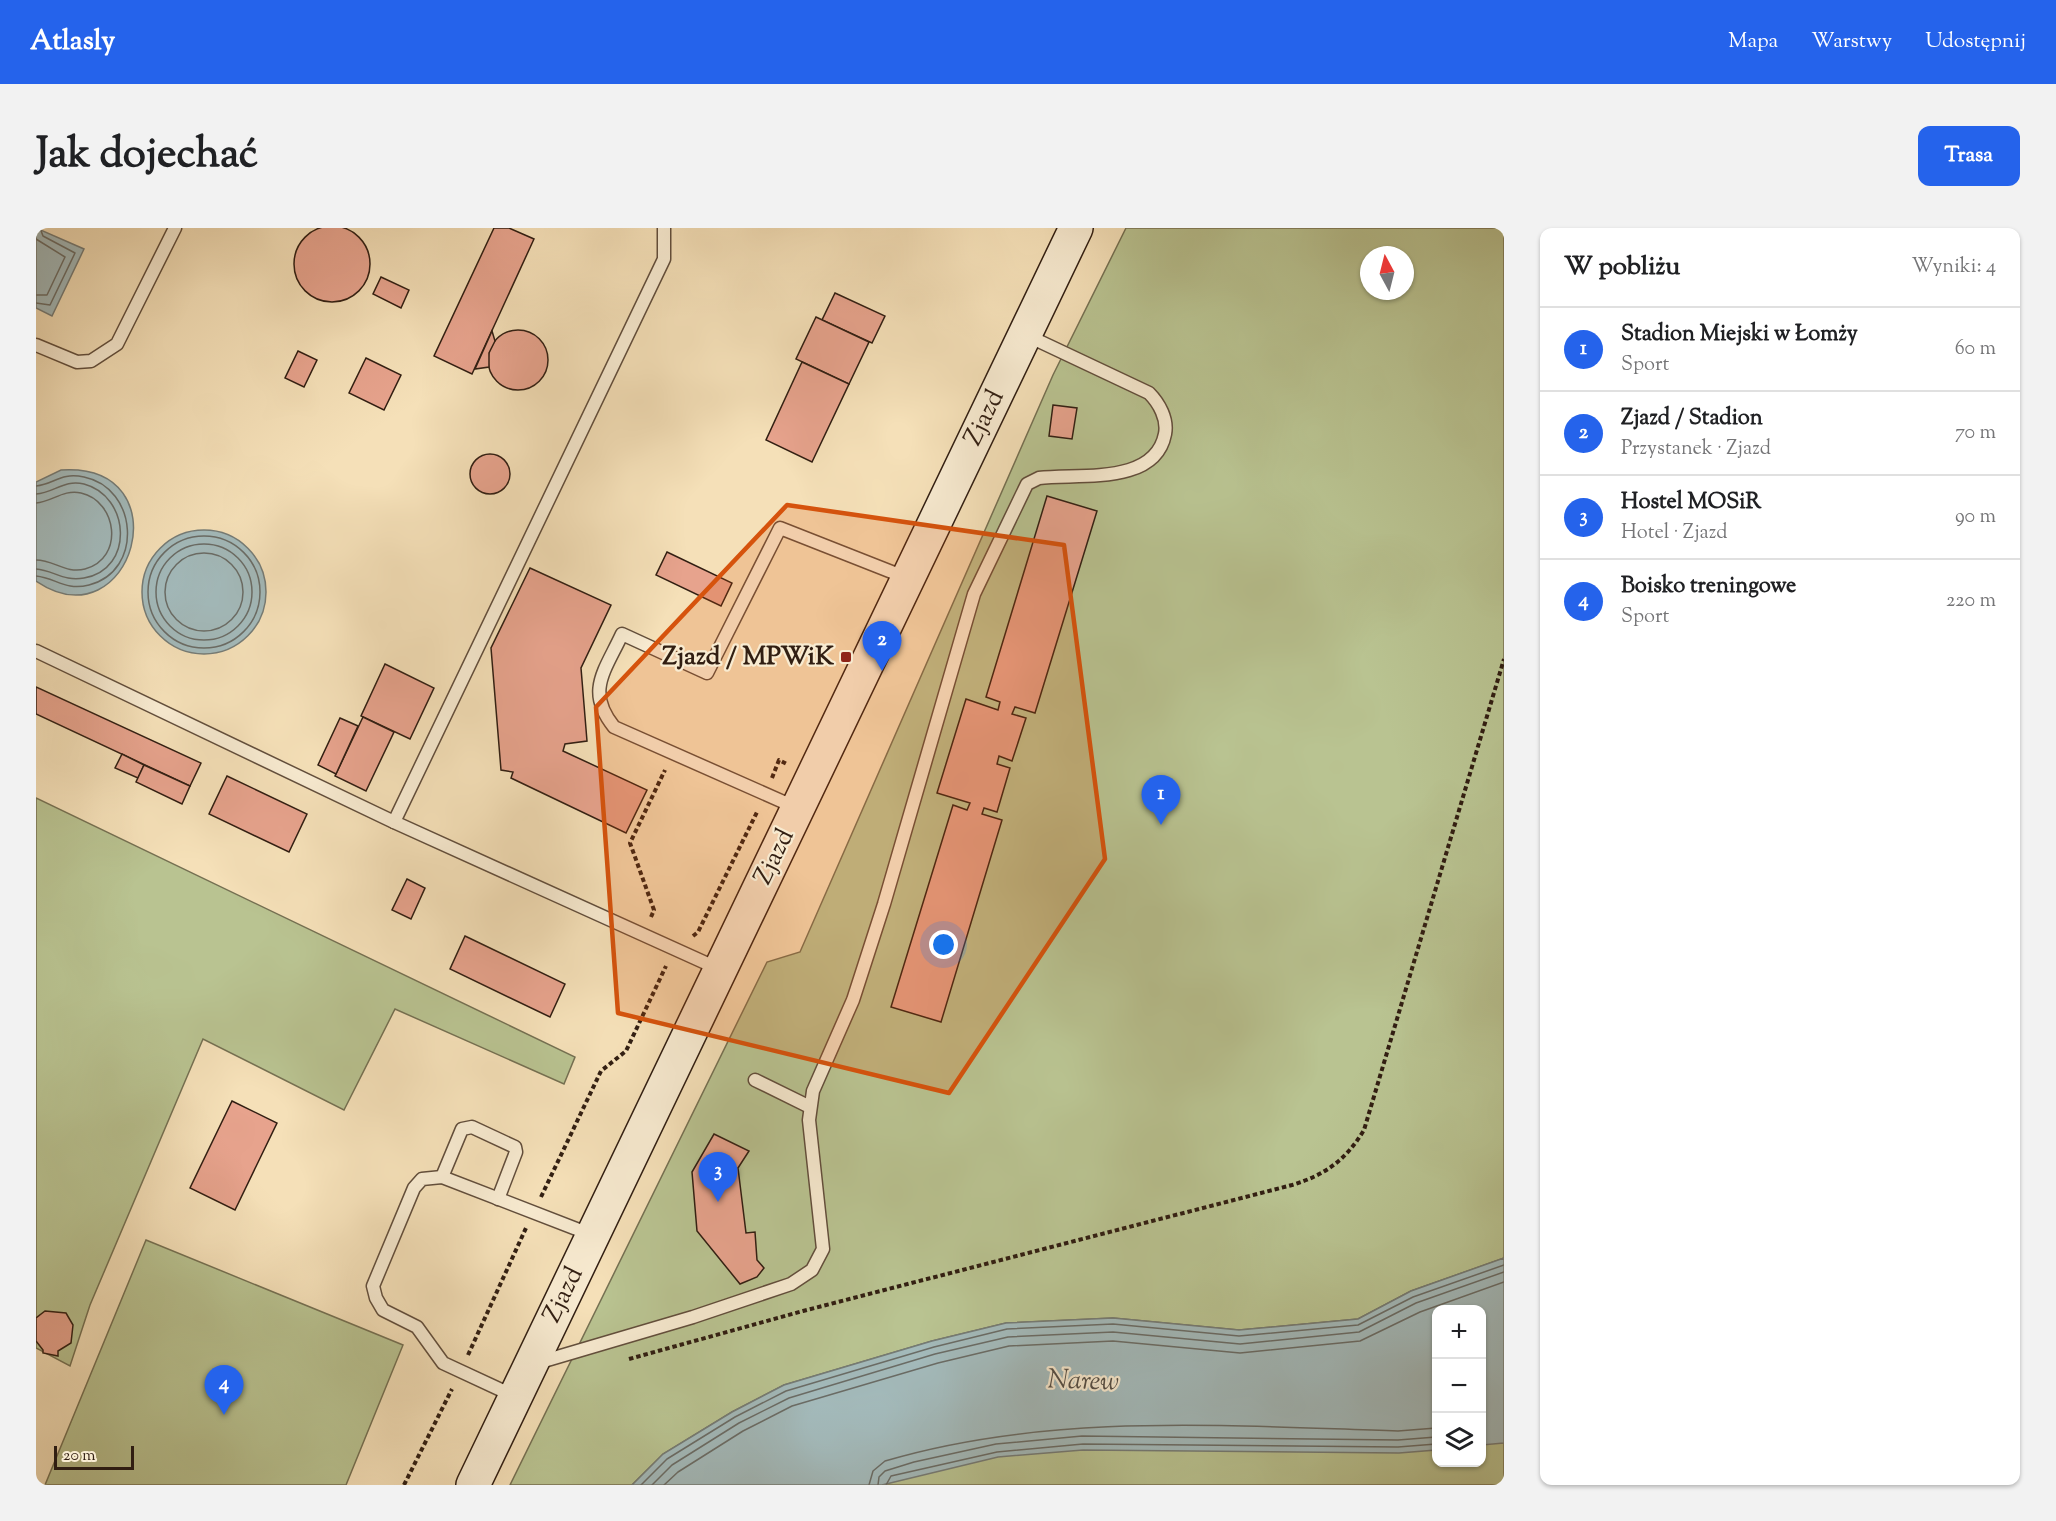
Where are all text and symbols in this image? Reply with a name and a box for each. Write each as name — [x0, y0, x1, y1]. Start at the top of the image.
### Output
text: Atlasly — [30, 22, 115, 62]
text: Mapa — [1728, 27, 1778, 57]
text: Warstwy — [1811, 27, 1892, 57]
text: Udostępnij — [1925, 27, 2026, 57]
text: Jak dojechać — [36, 126, 258, 186]
button: Trasa — [1918, 126, 2020, 186]
north arrow — [1360, 246, 1414, 300]
text: W pobliżu — [1564, 249, 1680, 286]
text: Wyniki: 4 — [1911, 253, 1996, 282]
text: Stadion Miejski w Łomży — [1621, 319, 1858, 351]
text: 1 — [1580, 335, 1587, 364]
text: 60 m — [1955, 335, 1996, 364]
text: Sport — [1621, 351, 1669, 380]
street label: Zjazd — [956, 383, 1015, 452]
text: Zjazd / Stadion — [1621, 403, 1763, 435]
text: 2 — [1579, 419, 1588, 448]
text: 70 m — [1955, 419, 1996, 448]
text: Przystanek · Zjazd — [1621, 435, 1771, 464]
text: Hostel MOSiR — [1621, 487, 1761, 519]
text: 3 — [1579, 503, 1588, 532]
text: 90 m — [1955, 503, 1996, 532]
text: Hotel · Zjazd — [1621, 519, 1728, 548]
text: Boisko treningowe — [1621, 571, 1796, 603]
text: 4 — [1578, 587, 1589, 616]
text: 220 m — [1946, 587, 1996, 616]
text: Sport — [1621, 603, 1669, 632]
pin: 2 — [862, 622, 902, 671]
place label: Zjazd / MPWiK — [662, 639, 834, 676]
marker: Zjazd / MPWiK — [839, 650, 853, 664]
pin: 1 — [1142, 776, 1180, 825]
street label: Zjazd — [746, 822, 805, 891]
your location — [929, 930, 958, 959]
pin: 3 — [698, 1152, 738, 1202]
street label: Zjazd — [535, 1260, 594, 1329]
map controls — [1432, 1305, 1486, 1467]
button: + — [1432, 1305, 1486, 1359]
button: − — [1432, 1359, 1486, 1413]
water label: Narew — [1047, 1361, 1119, 1403]
pin: 4 — [204, 1366, 243, 1415]
button: layers — [1432, 1413, 1486, 1467]
scale bar — [54, 1443, 134, 1470]
text: 20 m — [63, 1445, 96, 1468]

